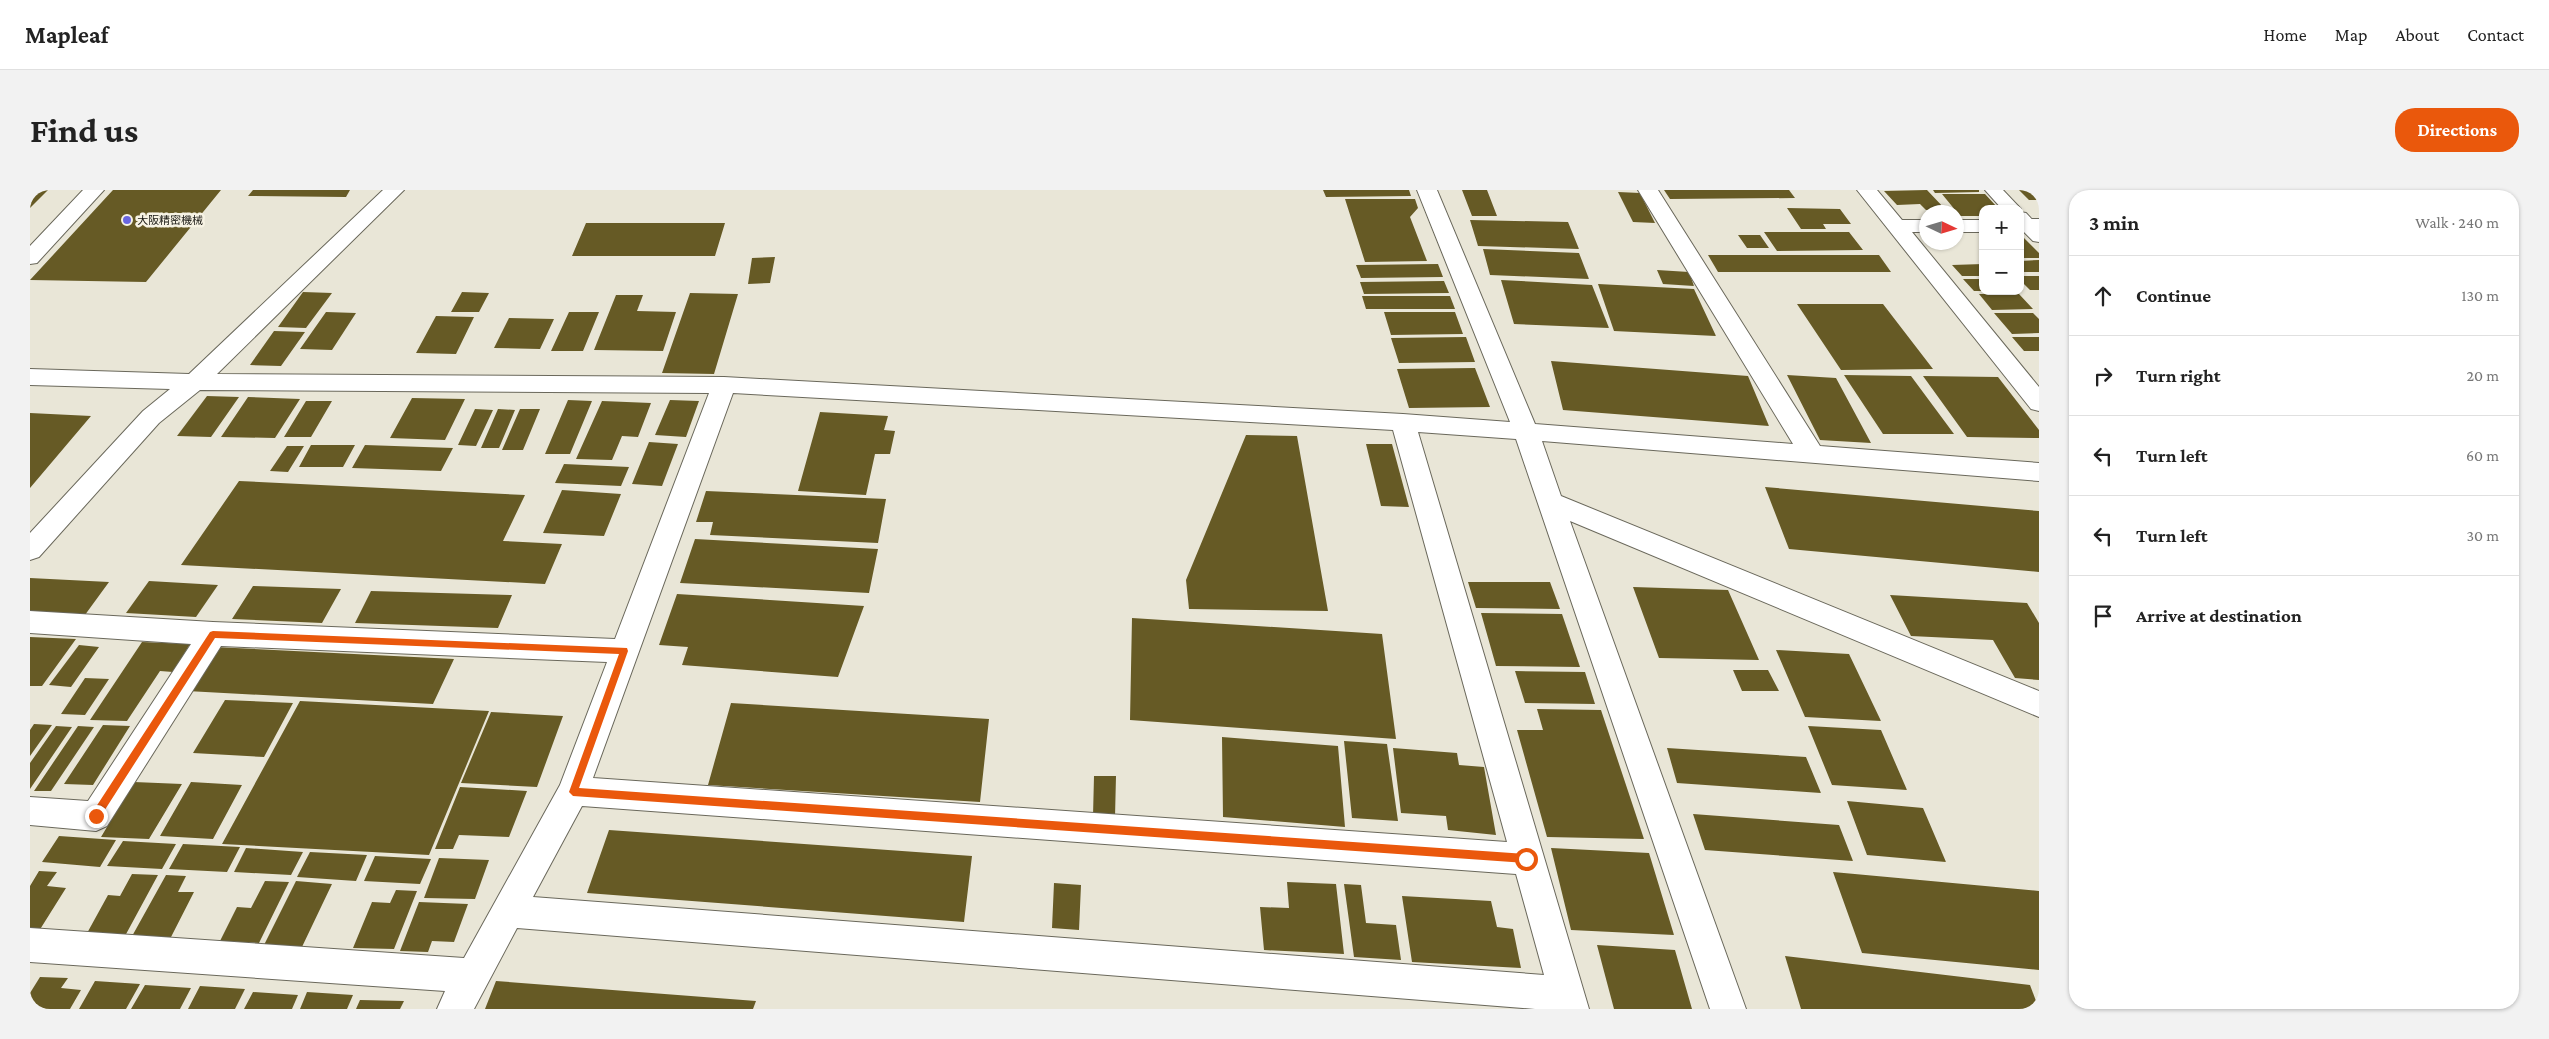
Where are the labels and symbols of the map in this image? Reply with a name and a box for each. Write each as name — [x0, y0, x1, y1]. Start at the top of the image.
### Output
north arrow — [1919, 205, 1964, 250]
marker: 大阪精密機械 — [121, 214, 133, 226]
place label: 大阪精密機械 — [137, 214, 203, 226]
route end — [85, 805, 108, 828]
route start — [1515, 848, 1538, 871]

